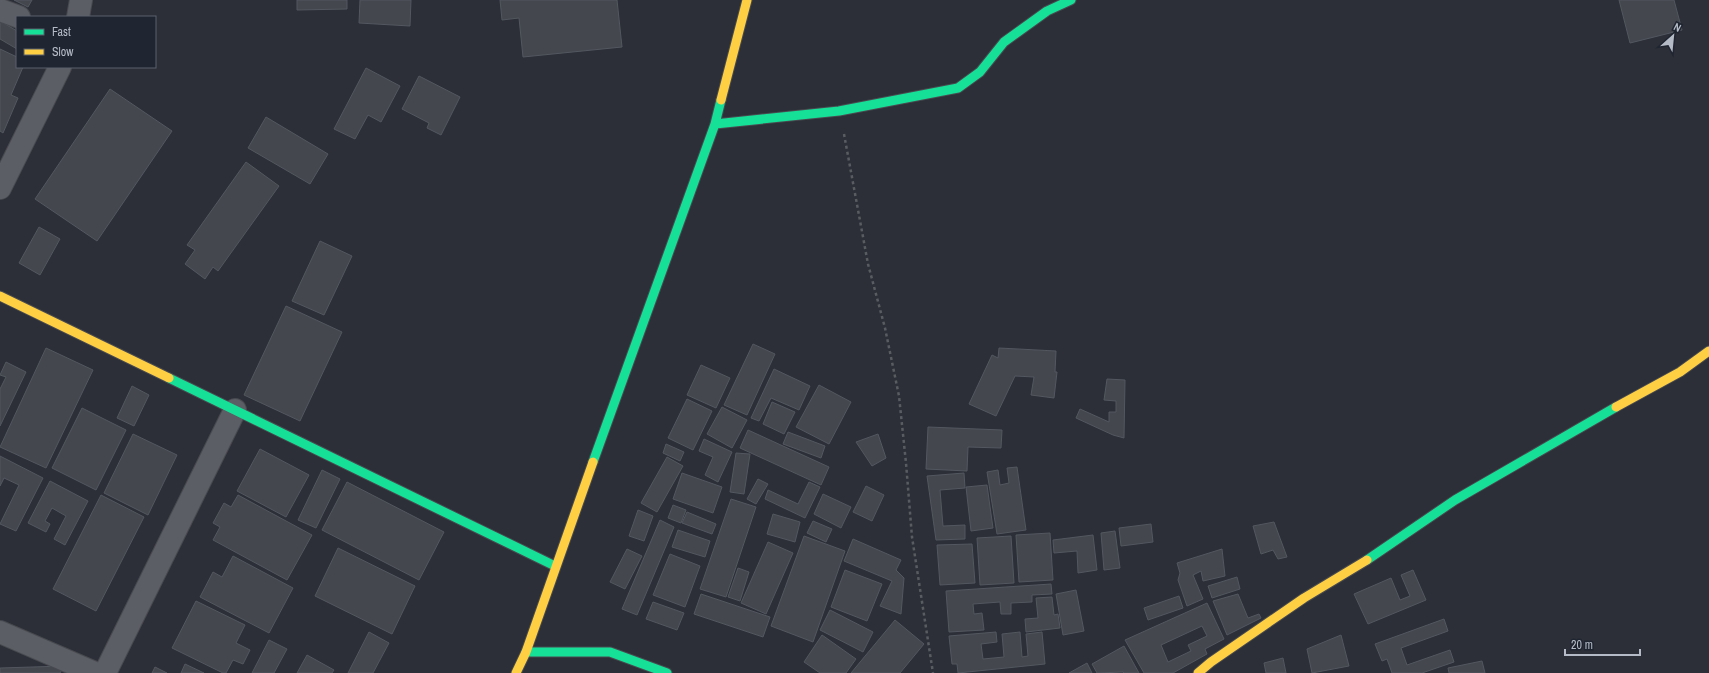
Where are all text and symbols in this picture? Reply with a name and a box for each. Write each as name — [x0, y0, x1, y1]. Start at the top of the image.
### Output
legend — [16, 16, 156, 68]
north arrow — [1653, 16, 1693, 56]
text: N — [1671, 19, 1684, 35]
text: Fast — [52, 24, 71, 40]
text: Slow — [52, 44, 74, 60]
scale bar — [1565, 631, 1640, 657]
text: 20 m — [1571, 637, 1593, 653]

